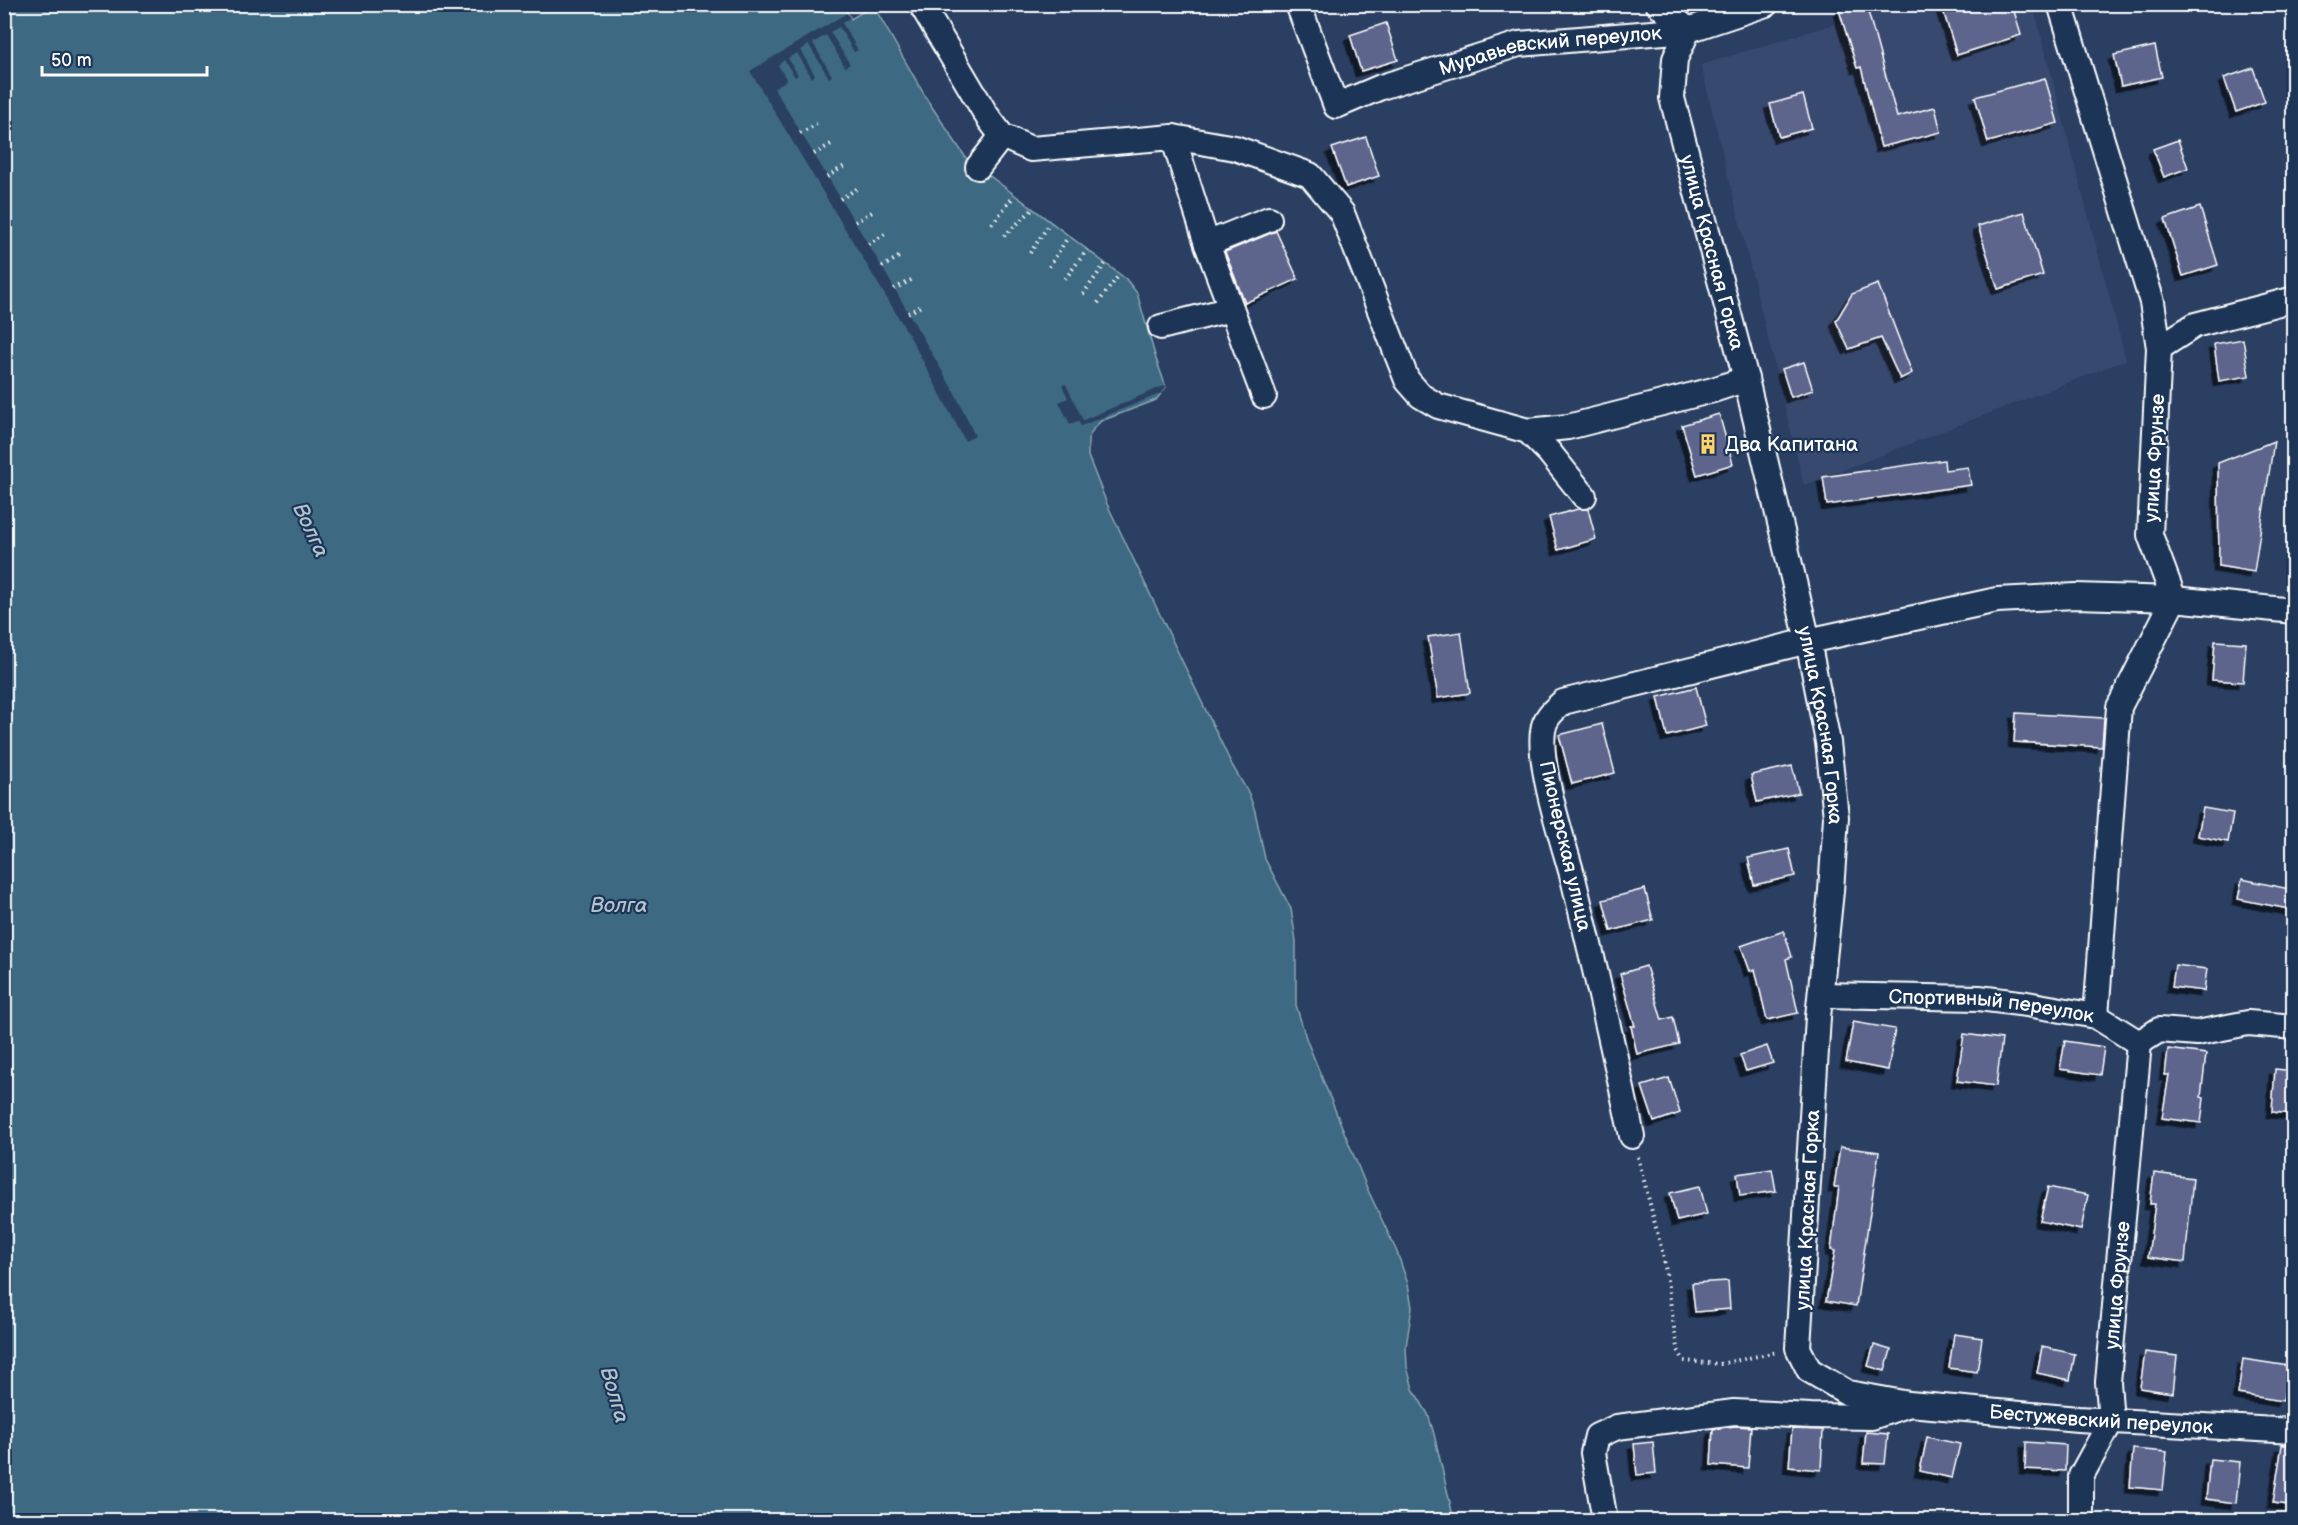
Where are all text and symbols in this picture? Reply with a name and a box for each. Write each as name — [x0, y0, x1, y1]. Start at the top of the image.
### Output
street label: Муравьевский переулок — [1436, 21, 1663, 81]
scale bar — [42, 39, 207, 77]
text: 50 m — [51, 50, 92, 71]
street label: улица Красная Горка — [1674, 152, 1749, 353]
street label: улица Фрунзе — [2140, 393, 2170, 523]
building icon: Два Капитана — [1696, 432, 1720, 456]
place label: Два Капитана — [1725, 433, 1858, 457]
water label: Волга — [287, 499, 334, 561]
street label: улица Красная Горка — [1792, 624, 1847, 826]
street label: Пионерская улица — [1534, 759, 1596, 934]
water label: Волга — [591, 893, 647, 918]
street label: Спортивный переулок — [1888, 985, 2096, 1029]
street label: улица Красная Горка — [1791, 1109, 1825, 1311]
street label: улица Фрунзе — [2100, 1220, 2136, 1351]
water label: Волга — [595, 1364, 634, 1426]
street label: Бестужевский переулок — [1988, 1400, 2214, 1440]

